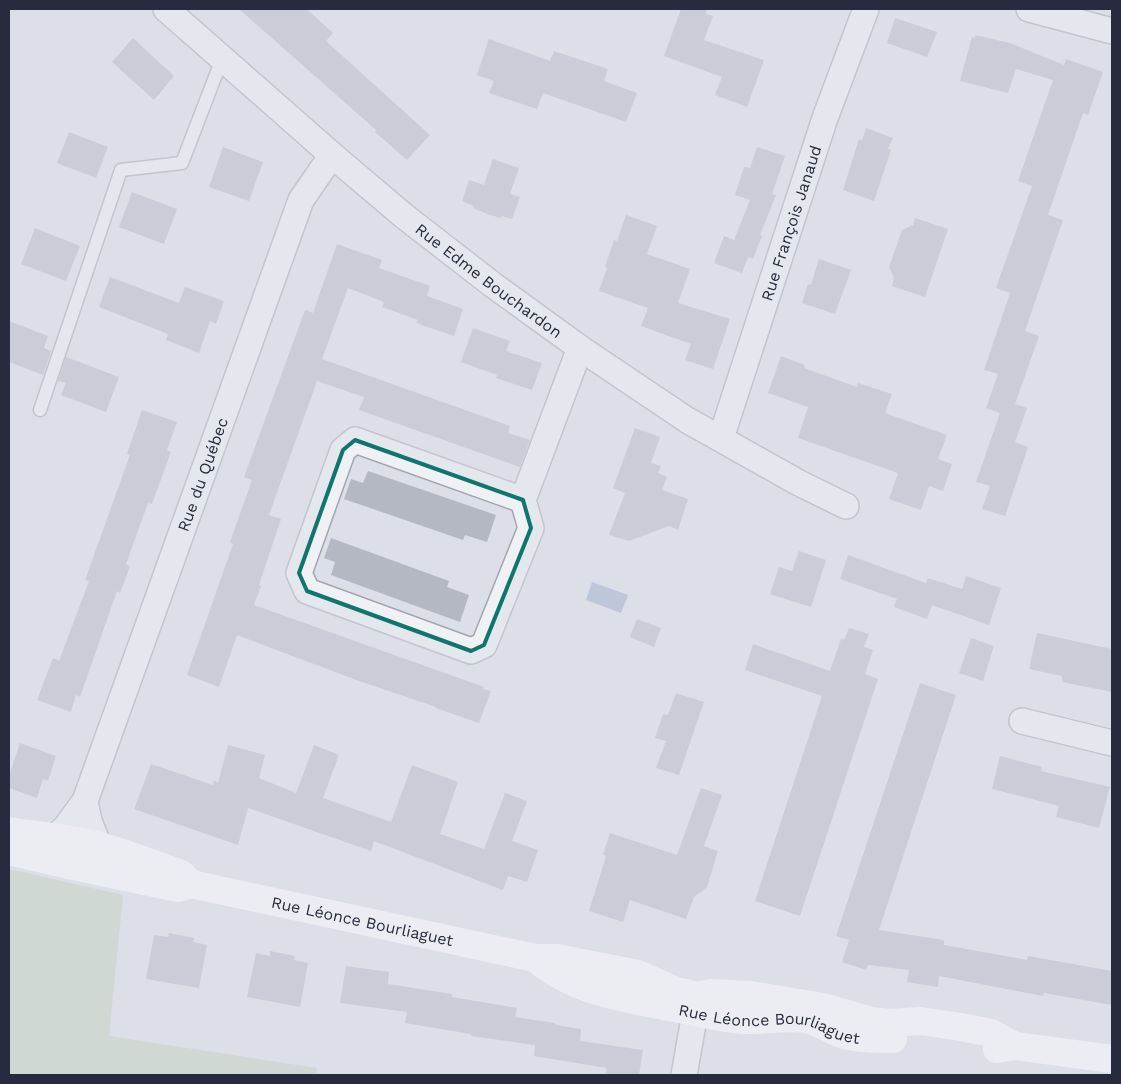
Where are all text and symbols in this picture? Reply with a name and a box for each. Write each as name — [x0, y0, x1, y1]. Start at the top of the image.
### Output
street label: Rue François Janaud — [757, 143, 825, 303]
street label: Rue Edme Bouchardon — [412, 219, 566, 342]
street label: Rue du Québec — [173, 415, 232, 534]
street label: Rue Léonce Bourliaguet — [270, 892, 455, 950]
street label: Rue Léonce Bourliaguet — [677, 1000, 861, 1047]

